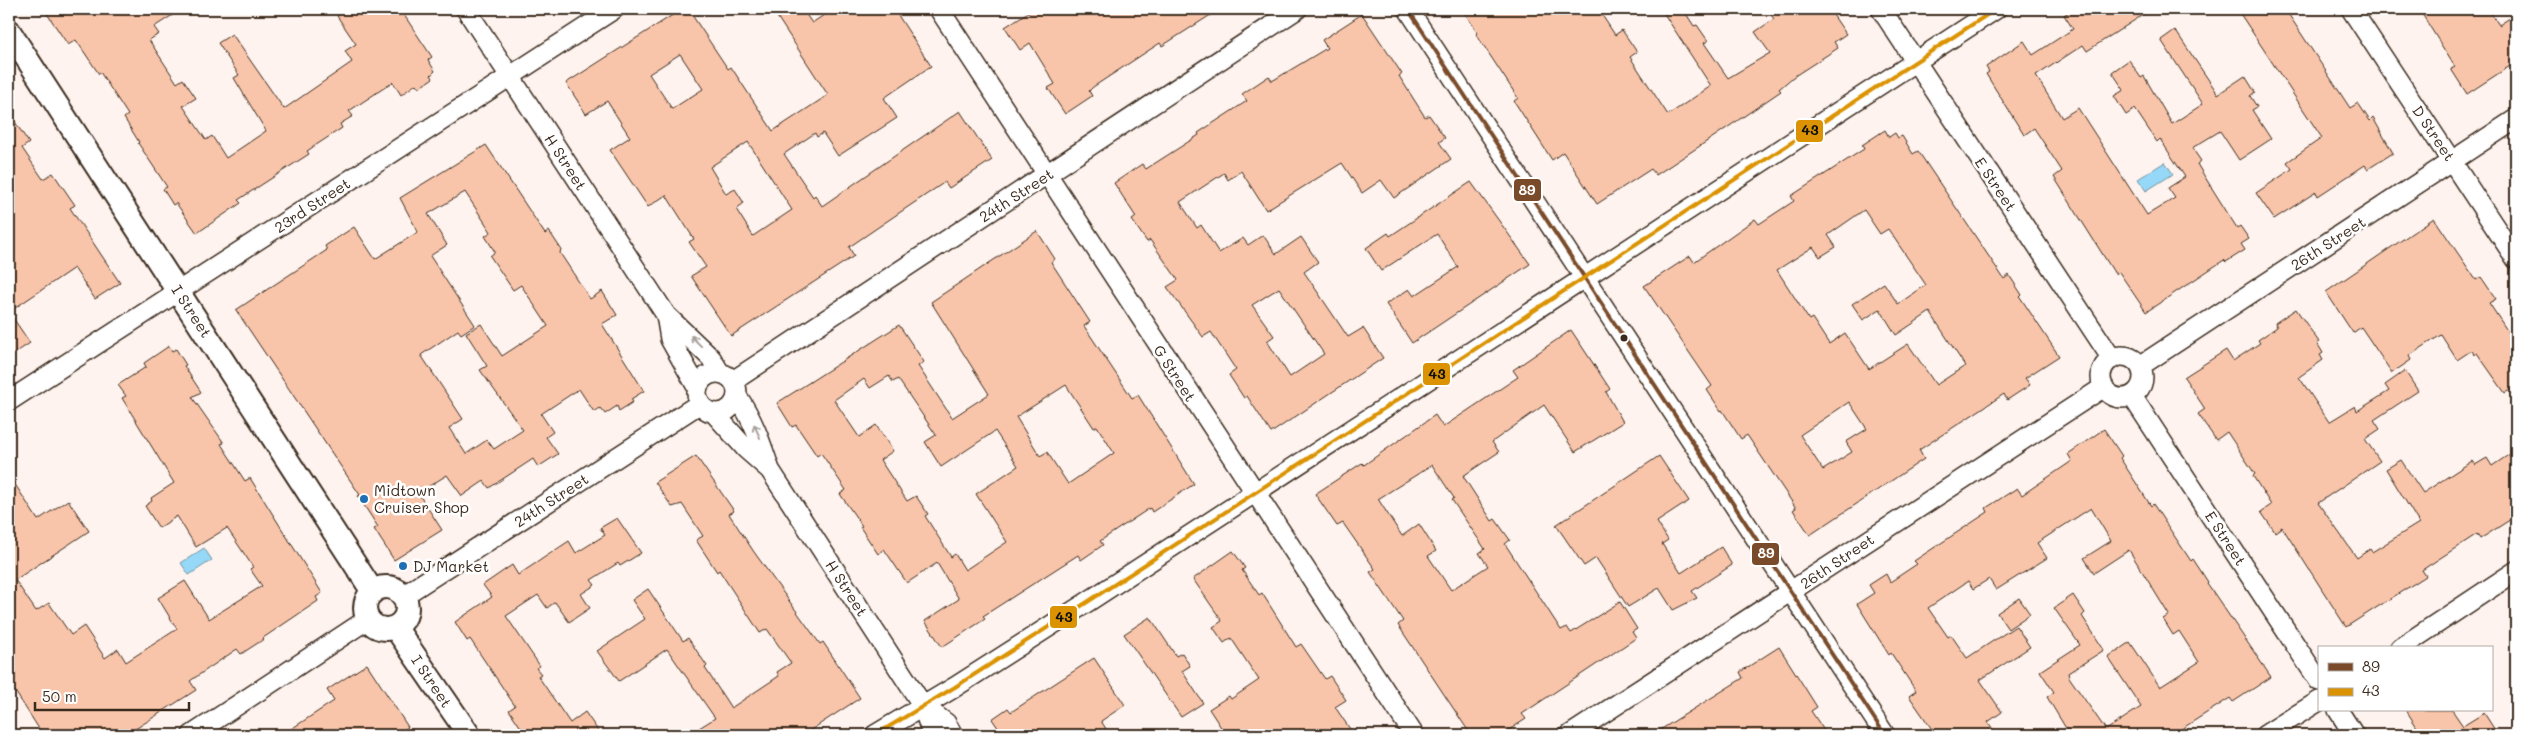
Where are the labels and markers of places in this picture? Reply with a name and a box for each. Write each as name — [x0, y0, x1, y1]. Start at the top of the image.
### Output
unlabelled marker — [1619, 333, 1629, 343]
place label: Midtown Cruiser Shop — [374, 480, 469, 517]
marker: Midtown Cruiser Shop — [358, 493, 370, 505]
place label: DJ Market — [413, 556, 489, 576]
marker: DJ Market — [397, 560, 409, 572]

